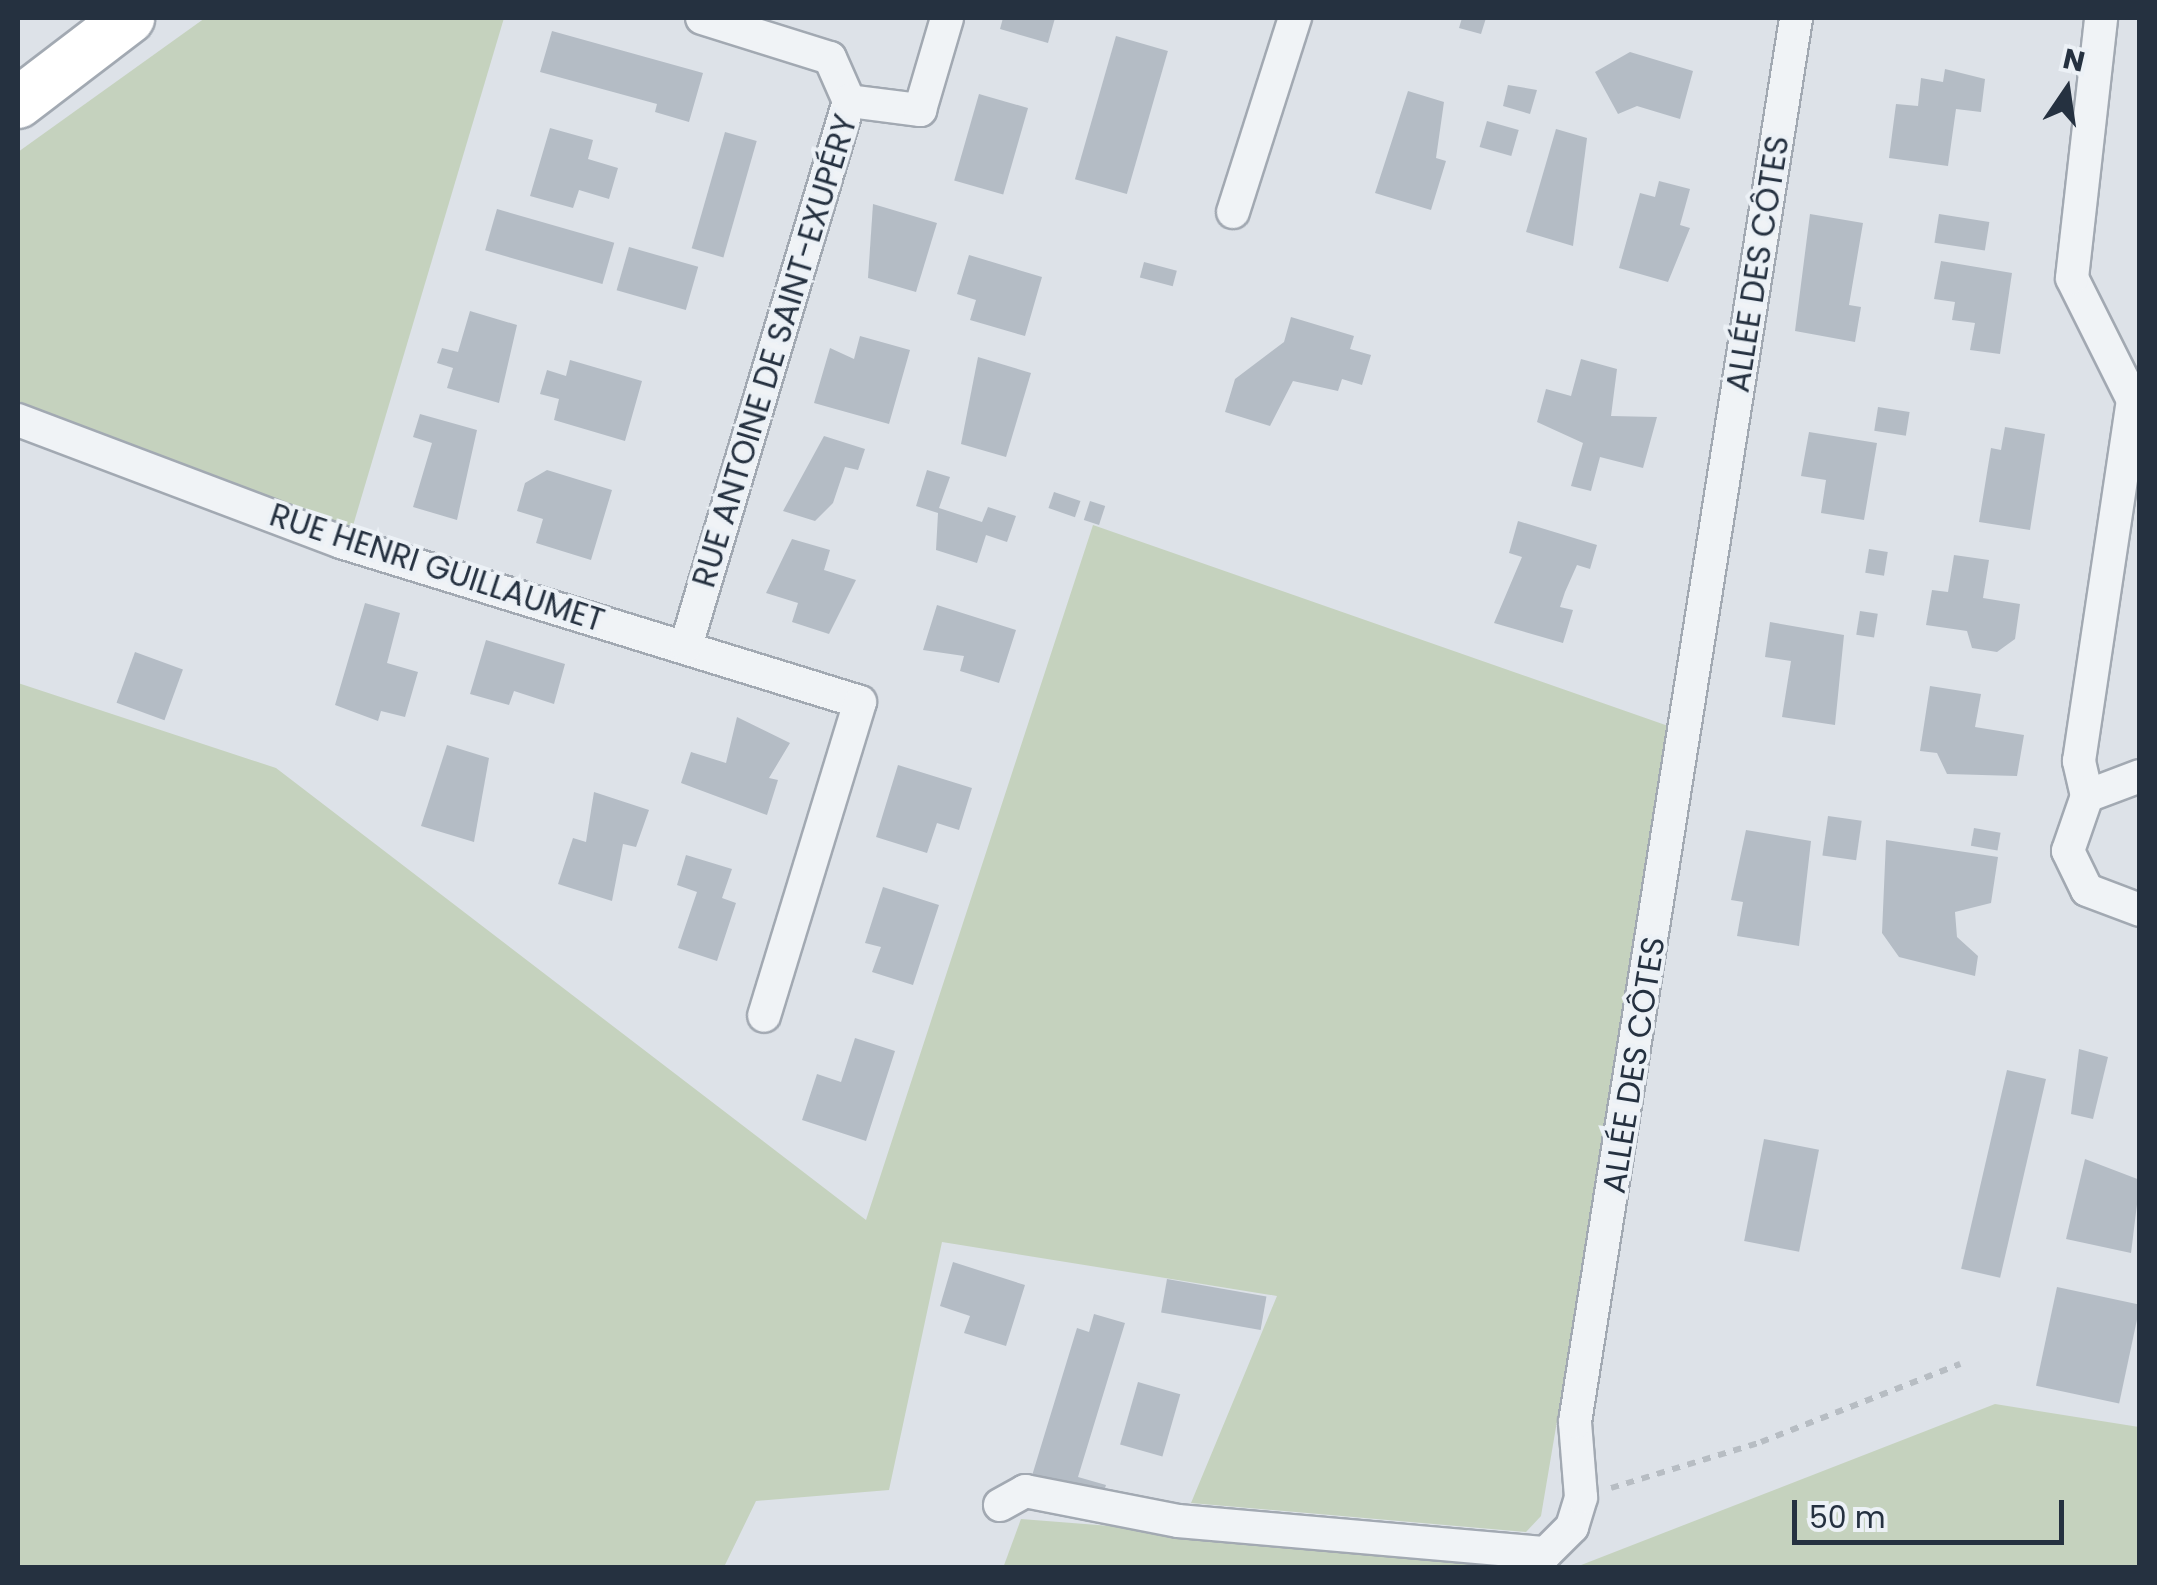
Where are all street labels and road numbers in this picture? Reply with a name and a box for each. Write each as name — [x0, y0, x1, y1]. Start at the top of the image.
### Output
street label: RUE ANTOINE DE SAINT-EXUPÉRY — [685, 110, 865, 592]
street label: ALLÉE DES CÔTES — [1719, 133, 1797, 395]
street label: RUE HENRI GUILLAUMET — [265, 496, 609, 640]
street label: ALLÉE DES CÔTES — [1595, 934, 1673, 1196]

